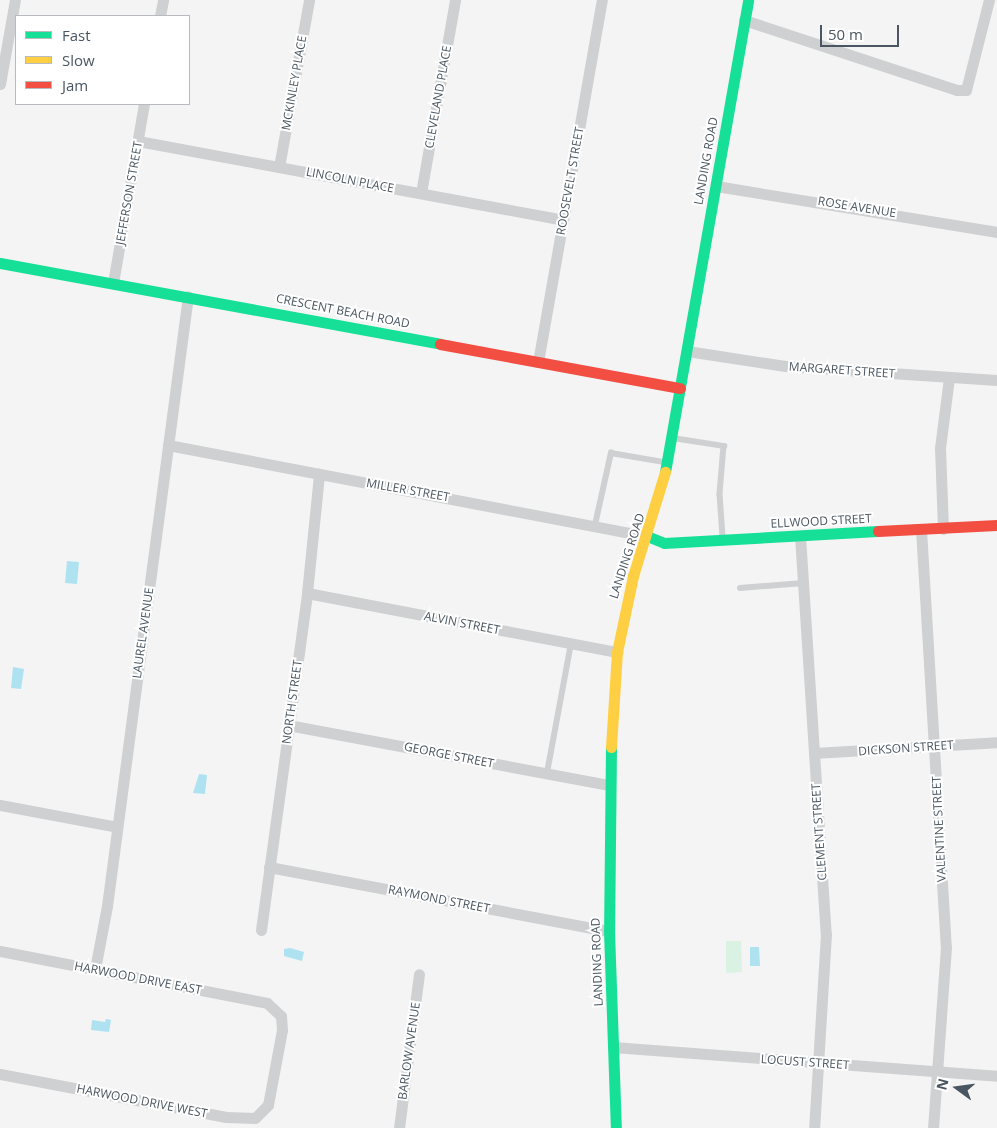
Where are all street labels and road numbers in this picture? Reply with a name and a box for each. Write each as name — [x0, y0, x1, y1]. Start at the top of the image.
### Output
street label: MCKINLEY PLACE — [279, 34, 309, 132]
street label: CLEVELAND PLACE — [422, 44, 454, 150]
street label: LANDING ROAD — [691, 116, 721, 206]
street label: ROOSEVELT STREET — [553, 126, 587, 236]
street label: JEFFERSON STREET — [113, 140, 145, 246]
street label: LINCOLN PLACE — [305, 164, 395, 196]
street label: ROSE AVENUE — [817, 194, 897, 220]
street label: CRESCENT BEACH ROAD — [275, 291, 411, 331]
street label: MARGARET STREET — [788, 359, 896, 381]
street label: MILLER STREET — [365, 476, 451, 504]
street label: ELLWOOD STREET — [770, 511, 872, 531]
street label: LANDING ROAD — [606, 512, 648, 600]
street label: LAUREL AVENUE — [129, 586, 157, 680]
street label: ALVIN STREET — [423, 609, 501, 637]
street label: NORTH STREET — [279, 659, 305, 745]
street label: DICKSON STREET — [858, 737, 954, 759]
street label: GEORGE STREET — [403, 739, 495, 771]
street label: VALENTINE STREET — [929, 776, 949, 882]
street label: CLEMENT STREET — [808, 783, 830, 881]
street label: RAYMOND STREET — [387, 882, 491, 916]
street label: LANDING ROAD — [588, 917, 606, 1007]
street label: HARWOOD DRIVE EAST — [73, 959, 203, 997]
street label: BARLOW AVENUE — [395, 1001, 423, 1101]
street label: LOCUST STREET — [760, 1052, 850, 1072]
street label: HARWOOD DRIVE WEST — [75, 1081, 209, 1121]

